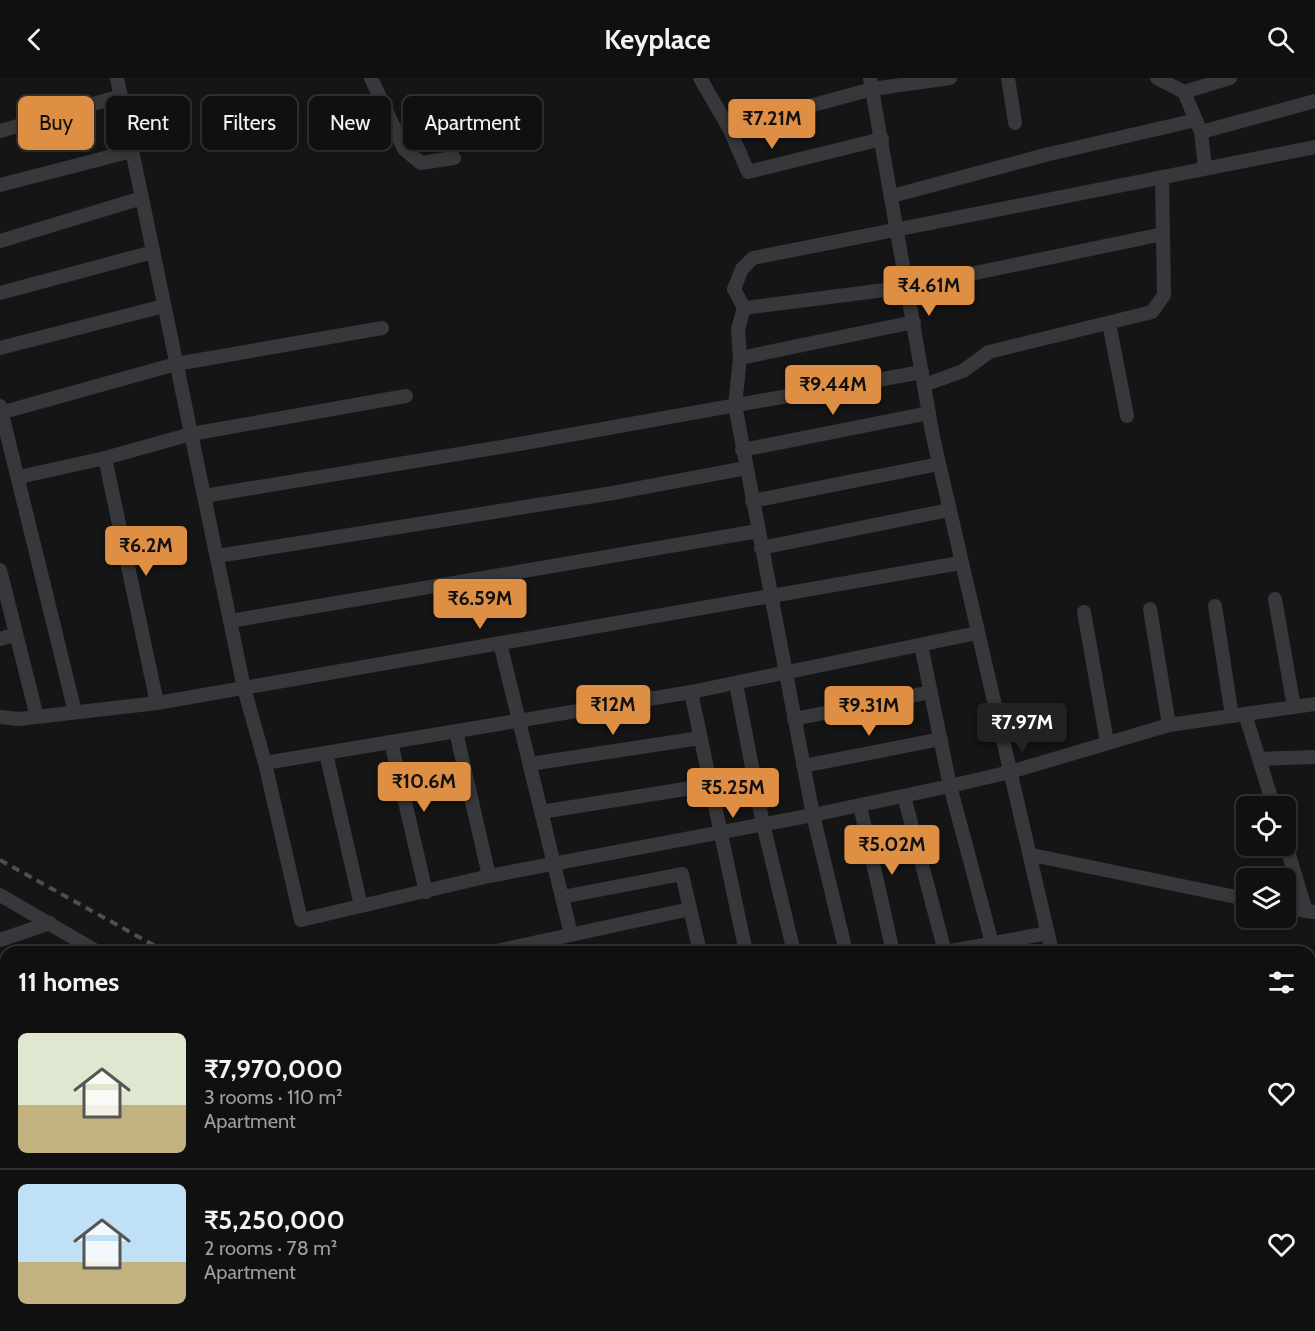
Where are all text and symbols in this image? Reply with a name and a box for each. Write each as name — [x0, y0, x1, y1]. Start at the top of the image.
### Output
icon: back — [18, 23, 51, 56]
text: Keyplace — [604, 23, 711, 56]
icon: search — [1264, 23, 1297, 56]
chip: Buy — [18, 96, 94, 150]
chip: Rent — [106, 96, 190, 150]
chip: Filters — [202, 96, 297, 150]
chip: New — [309, 96, 391, 150]
chip: Apartment — [403, 96, 542, 150]
pin: ₹7.21M — [723, 99, 821, 150]
text: ₹7.21M — [742, 106, 802, 130]
pin: ₹4.61M — [880, 266, 978, 317]
text: ₹4.61M — [897, 273, 961, 297]
pin: ₹9.44M — [784, 365, 882, 416]
text: ₹9.44M — [799, 372, 867, 396]
pin: ₹6.2M — [104, 526, 188, 577]
text: ₹6.2M — [119, 533, 173, 557]
pin: ₹6.59M — [431, 579, 529, 630]
text: ₹6.59M — [447, 586, 513, 610]
pin: ₹12M — [577, 685, 649, 736]
pin: ₹9.31M — [820, 686, 918, 737]
text: ₹12M — [590, 692, 636, 716]
text: ₹9.31M — [838, 693, 900, 717]
pin: ₹7.97M — [973, 703, 1071, 754]
text: ₹7.97M — [991, 710, 1053, 734]
pin: ₹10.6M — [375, 762, 473, 813]
pin: ₹5.25M — [684, 768, 782, 819]
text: ₹10.6M — [392, 769, 456, 793]
text: ₹5.25M — [701, 775, 765, 799]
map controls — [1236, 796, 1296, 928]
button: locate — [1236, 796, 1296, 856]
pin: ₹5.02M — [843, 825, 941, 876]
text: ₹5.02M — [858, 832, 926, 856]
button: layers — [1236, 868, 1296, 928]
text: 11 homes — [18, 966, 119, 998]
icon: filters — [1265, 966, 1298, 999]
text: ₹7,970,000 — [204, 1053, 343, 1085]
icon: home — [66, 1057, 138, 1129]
icon: heart — [1265, 1077, 1298, 1110]
text: 3 rooms · 110 m² — [204, 1085, 343, 1109]
text: Apartment — [204, 1109, 296, 1133]
text: ₹5,250,000 — [204, 1204, 345, 1236]
icon: home — [66, 1208, 138, 1280]
icon: heart — [1265, 1228, 1298, 1261]
text: 2 rooms · 78 m² — [204, 1236, 337, 1260]
text: Apartment — [204, 1260, 296, 1284]

